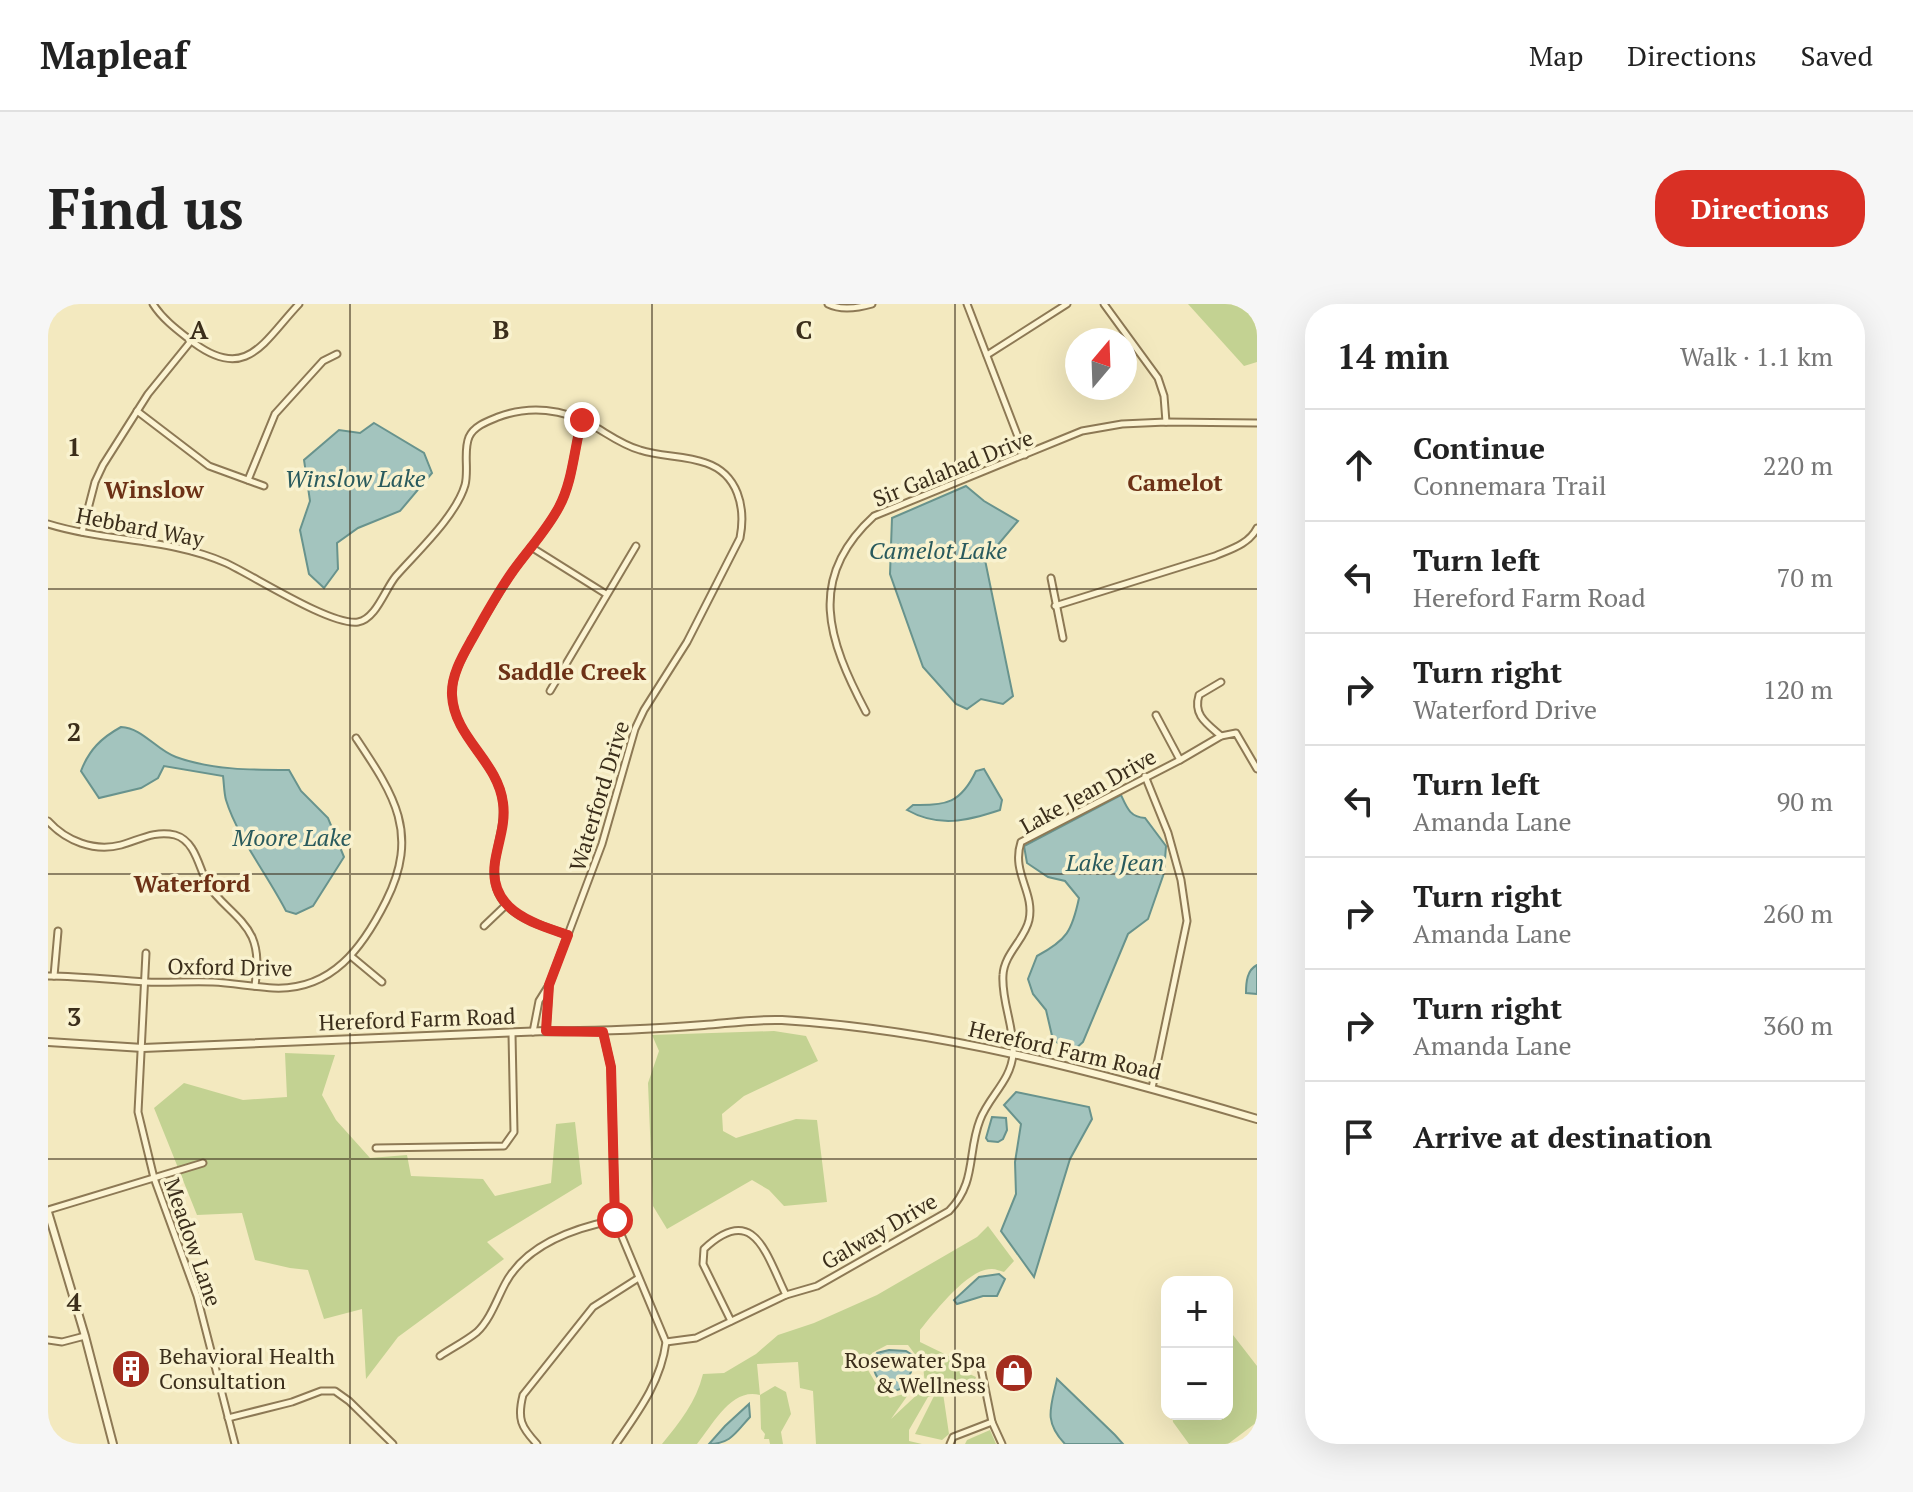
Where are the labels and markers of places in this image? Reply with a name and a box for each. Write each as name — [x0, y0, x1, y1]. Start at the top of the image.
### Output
place label: Behavioral Health Consultation — [159, 1341, 335, 1395]
place label: Rosewater Spa & Wellness — [844, 1345, 986, 1399]
building icon: Behavioral Health Consultation — [110, 1348, 152, 1390]
shop icon: Rosewater Spa & Wellness — [993, 1352, 1035, 1394]

